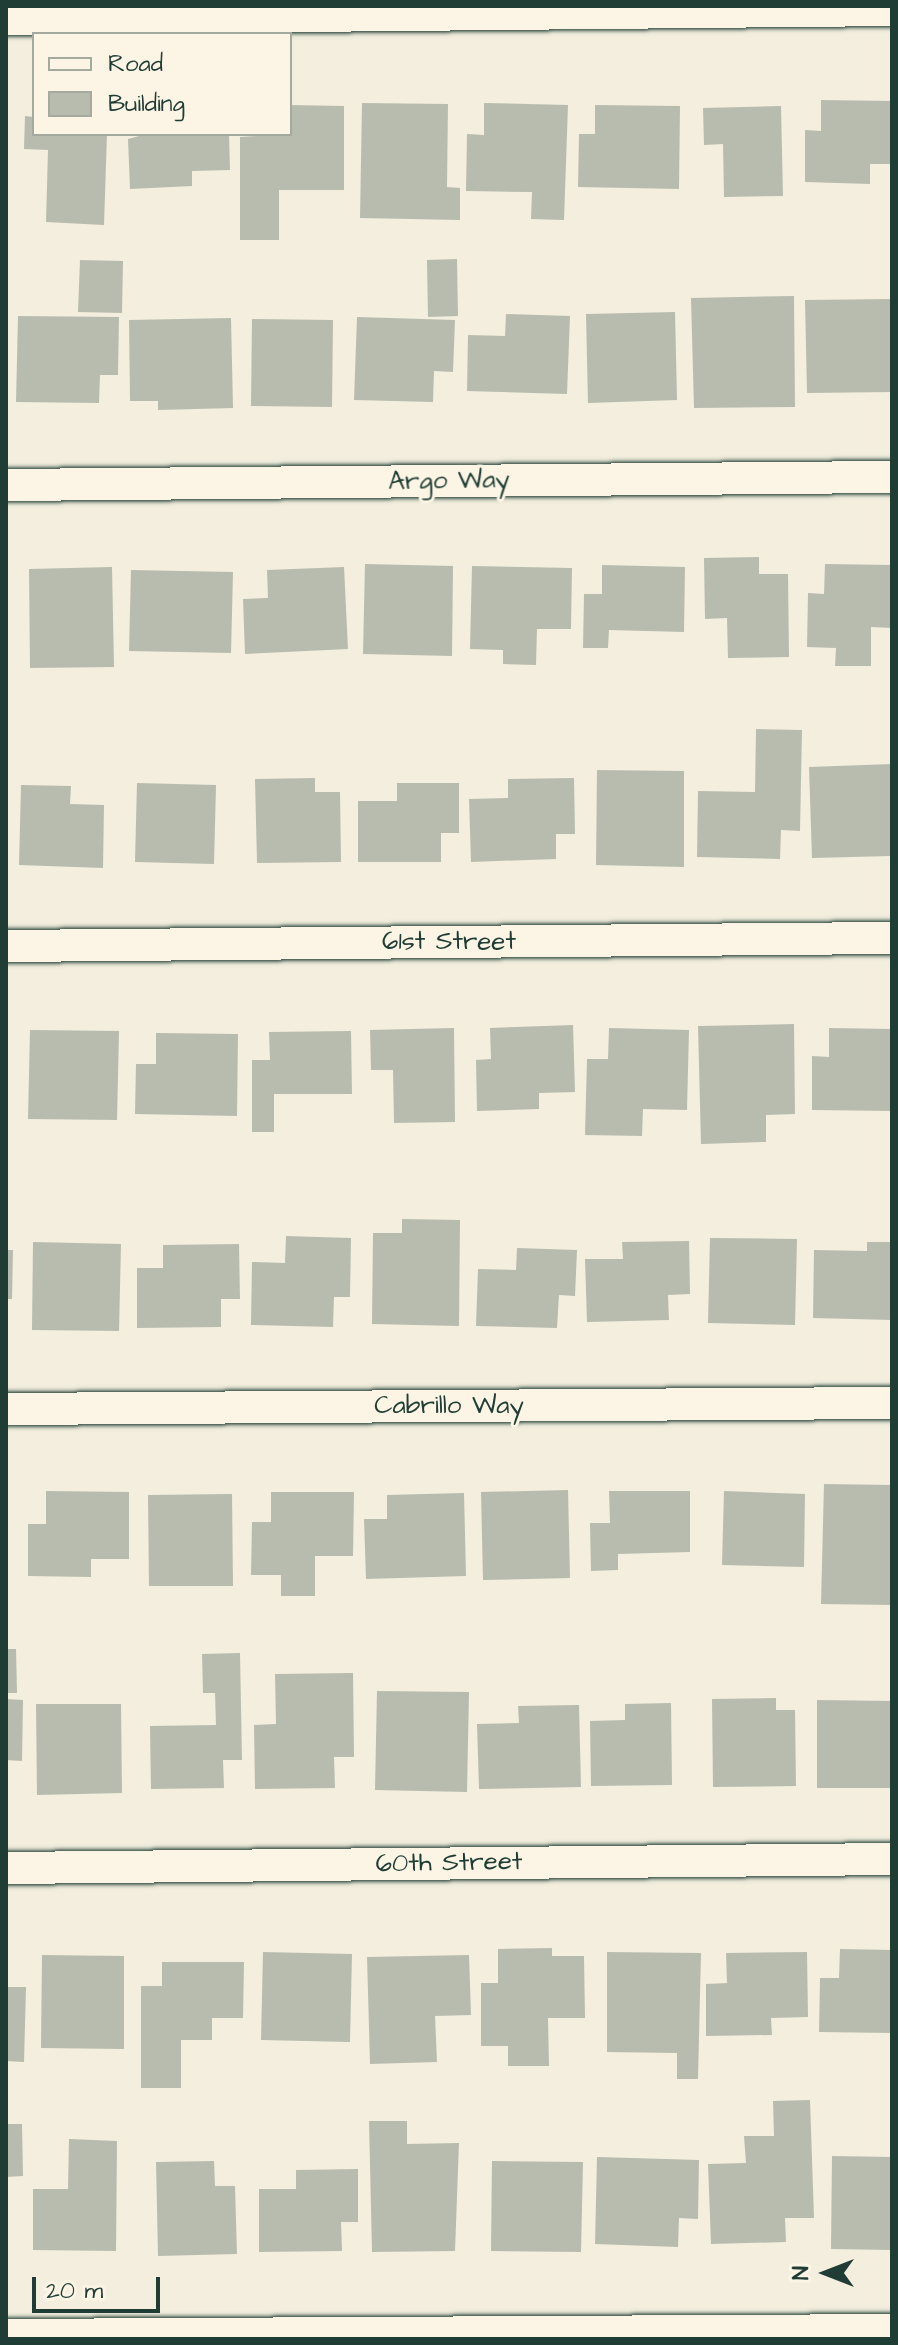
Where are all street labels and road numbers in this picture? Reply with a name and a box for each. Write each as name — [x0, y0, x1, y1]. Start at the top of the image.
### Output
street label: Argo Way — [388, 464, 510, 498]
street label: 61st Street — [382, 926, 516, 958]
street label: Cabrillo Way — [374, 1390, 524, 1422]
street label: 60th Street — [375, 1846, 523, 1880]

